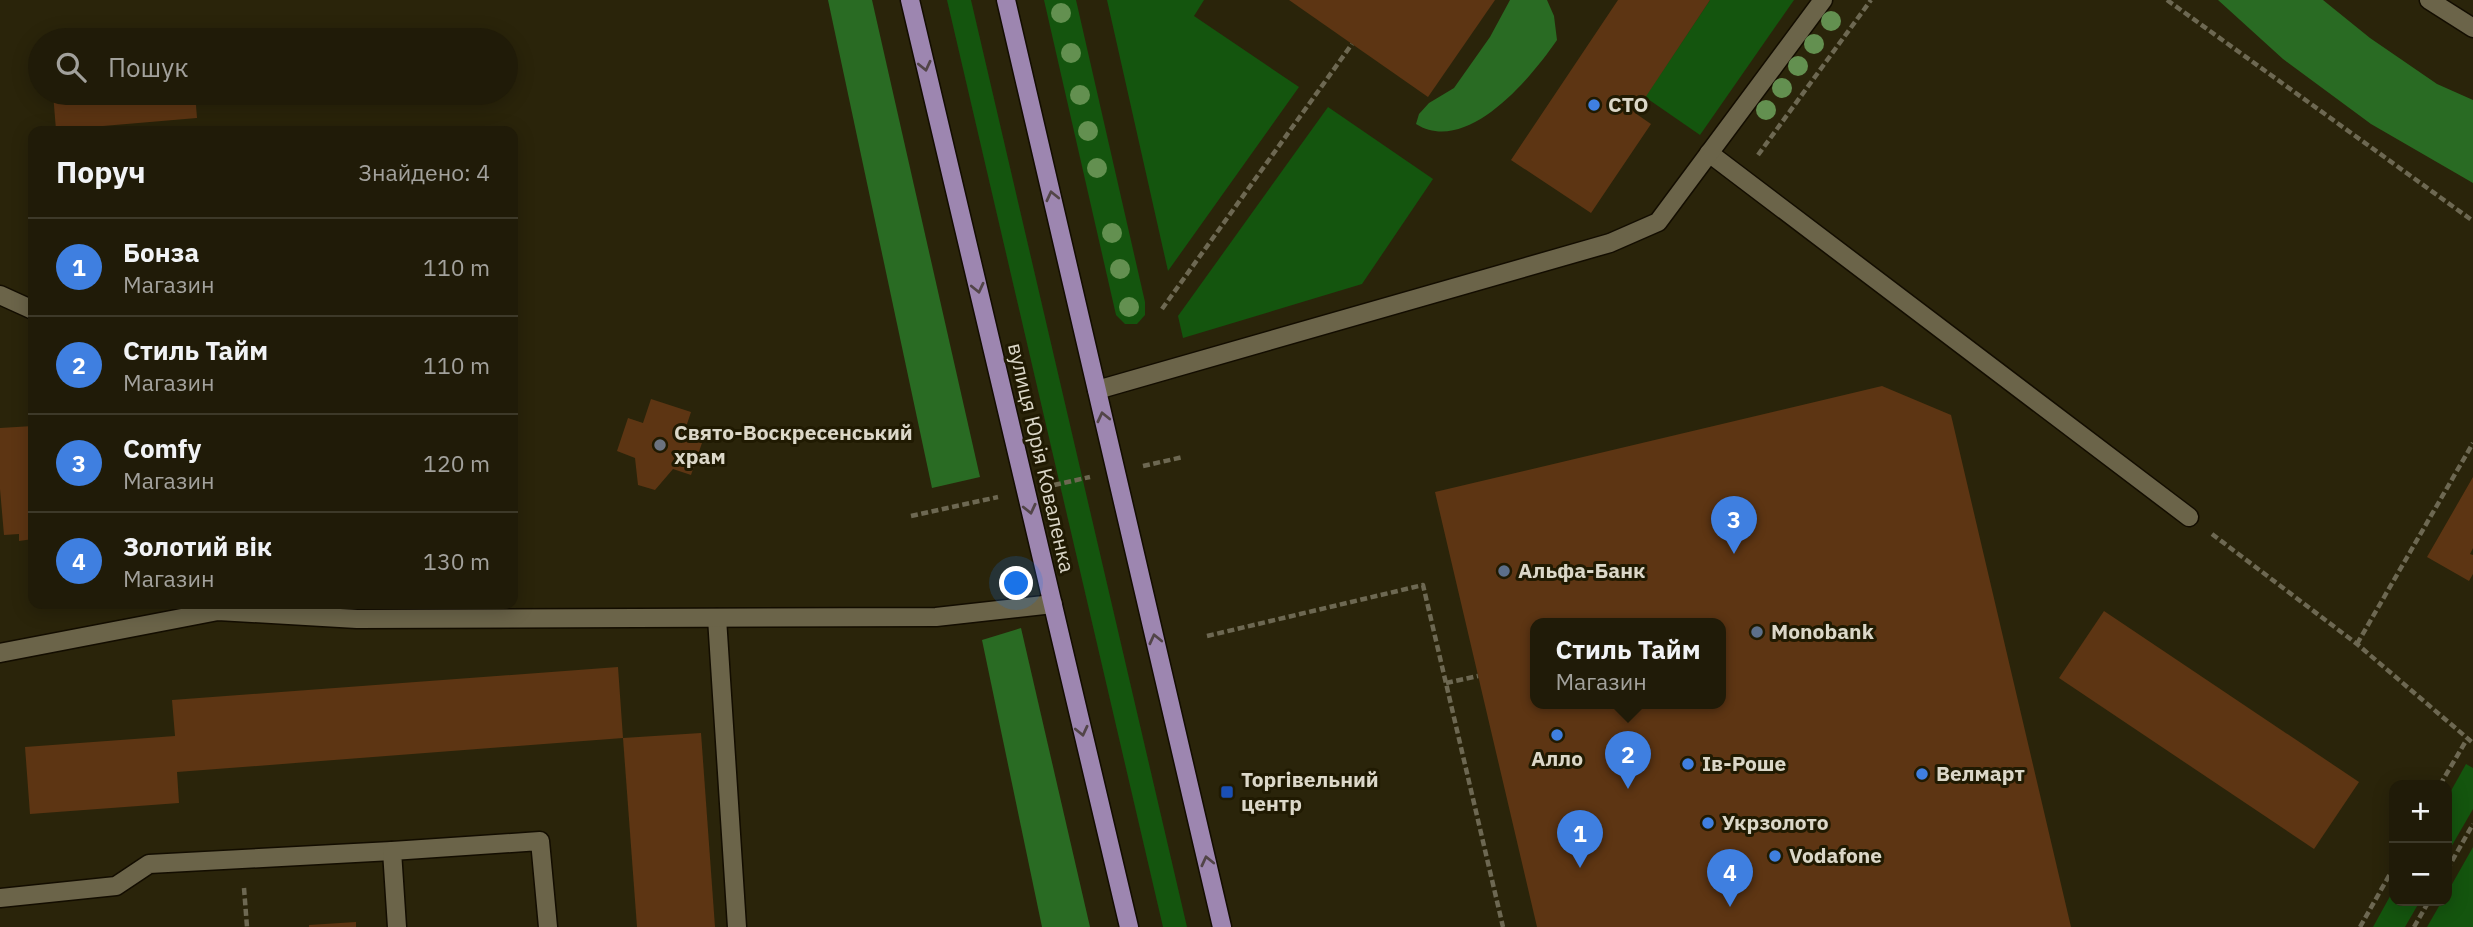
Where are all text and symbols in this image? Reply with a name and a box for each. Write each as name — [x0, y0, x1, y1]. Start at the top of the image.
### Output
search box — [28, 28, 518, 105]
icon: search — [52, 48, 90, 86]
text: Пошук — [108, 50, 189, 84]
one-way arrow — [917, 60, 931, 72]
place label: СТО — [1608, 90, 1648, 118]
marker: СТО — [1586, 97, 1602, 113]
text: Поруч — [56, 152, 146, 191]
text: Знайдено: 4 — [358, 157, 490, 187]
one-way arrow — [1046, 190, 1060, 202]
text: Бонза — [123, 235, 199, 269]
text: 1 — [72, 252, 86, 282]
text: 110 m — [423, 252, 490, 282]
text: Магазин — [123, 269, 214, 299]
one-way arrow — [969, 282, 984, 294]
text: Стиль Тайм — [123, 333, 268, 367]
street label: вулиця Юрія Коваленка — [1002, 340, 1082, 575]
text: 2 — [72, 350, 86, 380]
text: 110 m — [423, 350, 490, 380]
text: Магазин — [123, 367, 214, 397]
one-way arrow — [1097, 411, 1112, 423]
place label: Свято-Воскресенський храм — [674, 418, 913, 470]
text: Comfy — [123, 431, 201, 465]
marker: Свято-Воскресенський храм — [652, 437, 668, 453]
text: 3 — [72, 448, 86, 478]
text: 120 m — [423, 448, 490, 478]
text: Магазин — [123, 465, 214, 495]
pin: 3 — [1711, 496, 1757, 554]
one-way arrow — [1022, 503, 1036, 515]
text: Золотий вік — [123, 529, 272, 563]
text: 4 — [72, 546, 86, 576]
text: 130 m — [423, 546, 490, 576]
place label: Альфа-Банк — [1518, 556, 1645, 584]
text: Магазин — [123, 563, 214, 593]
marker: Альфа-Банк — [1496, 563, 1512, 579]
your location — [999, 566, 1033, 600]
place label: Monobank — [1771, 617, 1875, 645]
popup — [1530, 618, 1726, 709]
marker: Monobank — [1749, 624, 1765, 640]
text: Стиль Тайм — [1555, 632, 1701, 666]
one-way arrow — [1149, 633, 1163, 645]
text: Магазин — [1555, 666, 1647, 696]
one-way arrow — [1074, 725, 1089, 737]
marker: Алло — [1549, 727, 1565, 743]
pin: 2 — [1605, 731, 1651, 789]
place label: Алло — [1531, 744, 1583, 772]
place label: Ів-Роше — [1702, 749, 1787, 777]
marker: Ів-Роше — [1680, 756, 1696, 772]
place label: Велмарт — [1936, 759, 2025, 787]
place label: Торгівельний центр — [1241, 765, 1379, 817]
marker: Велмарт — [1914, 766, 1930, 782]
map controls — [2389, 780, 2452, 906]
button: + — [2389, 780, 2452, 843]
marker: Торгівельний центр — [1219, 784, 1235, 800]
place label: Укрзолото — [1722, 808, 1829, 836]
pin: 1 — [1557, 810, 1603, 868]
marker: Укрзолото — [1700, 815, 1716, 831]
place label: Vodafone — [1789, 841, 1882, 869]
button: − — [2389, 843, 2452, 906]
marker: Vodafone — [1767, 848, 1783, 864]
pin: 4 — [1707, 849, 1753, 907]
one-way arrow — [1200, 855, 1215, 867]

